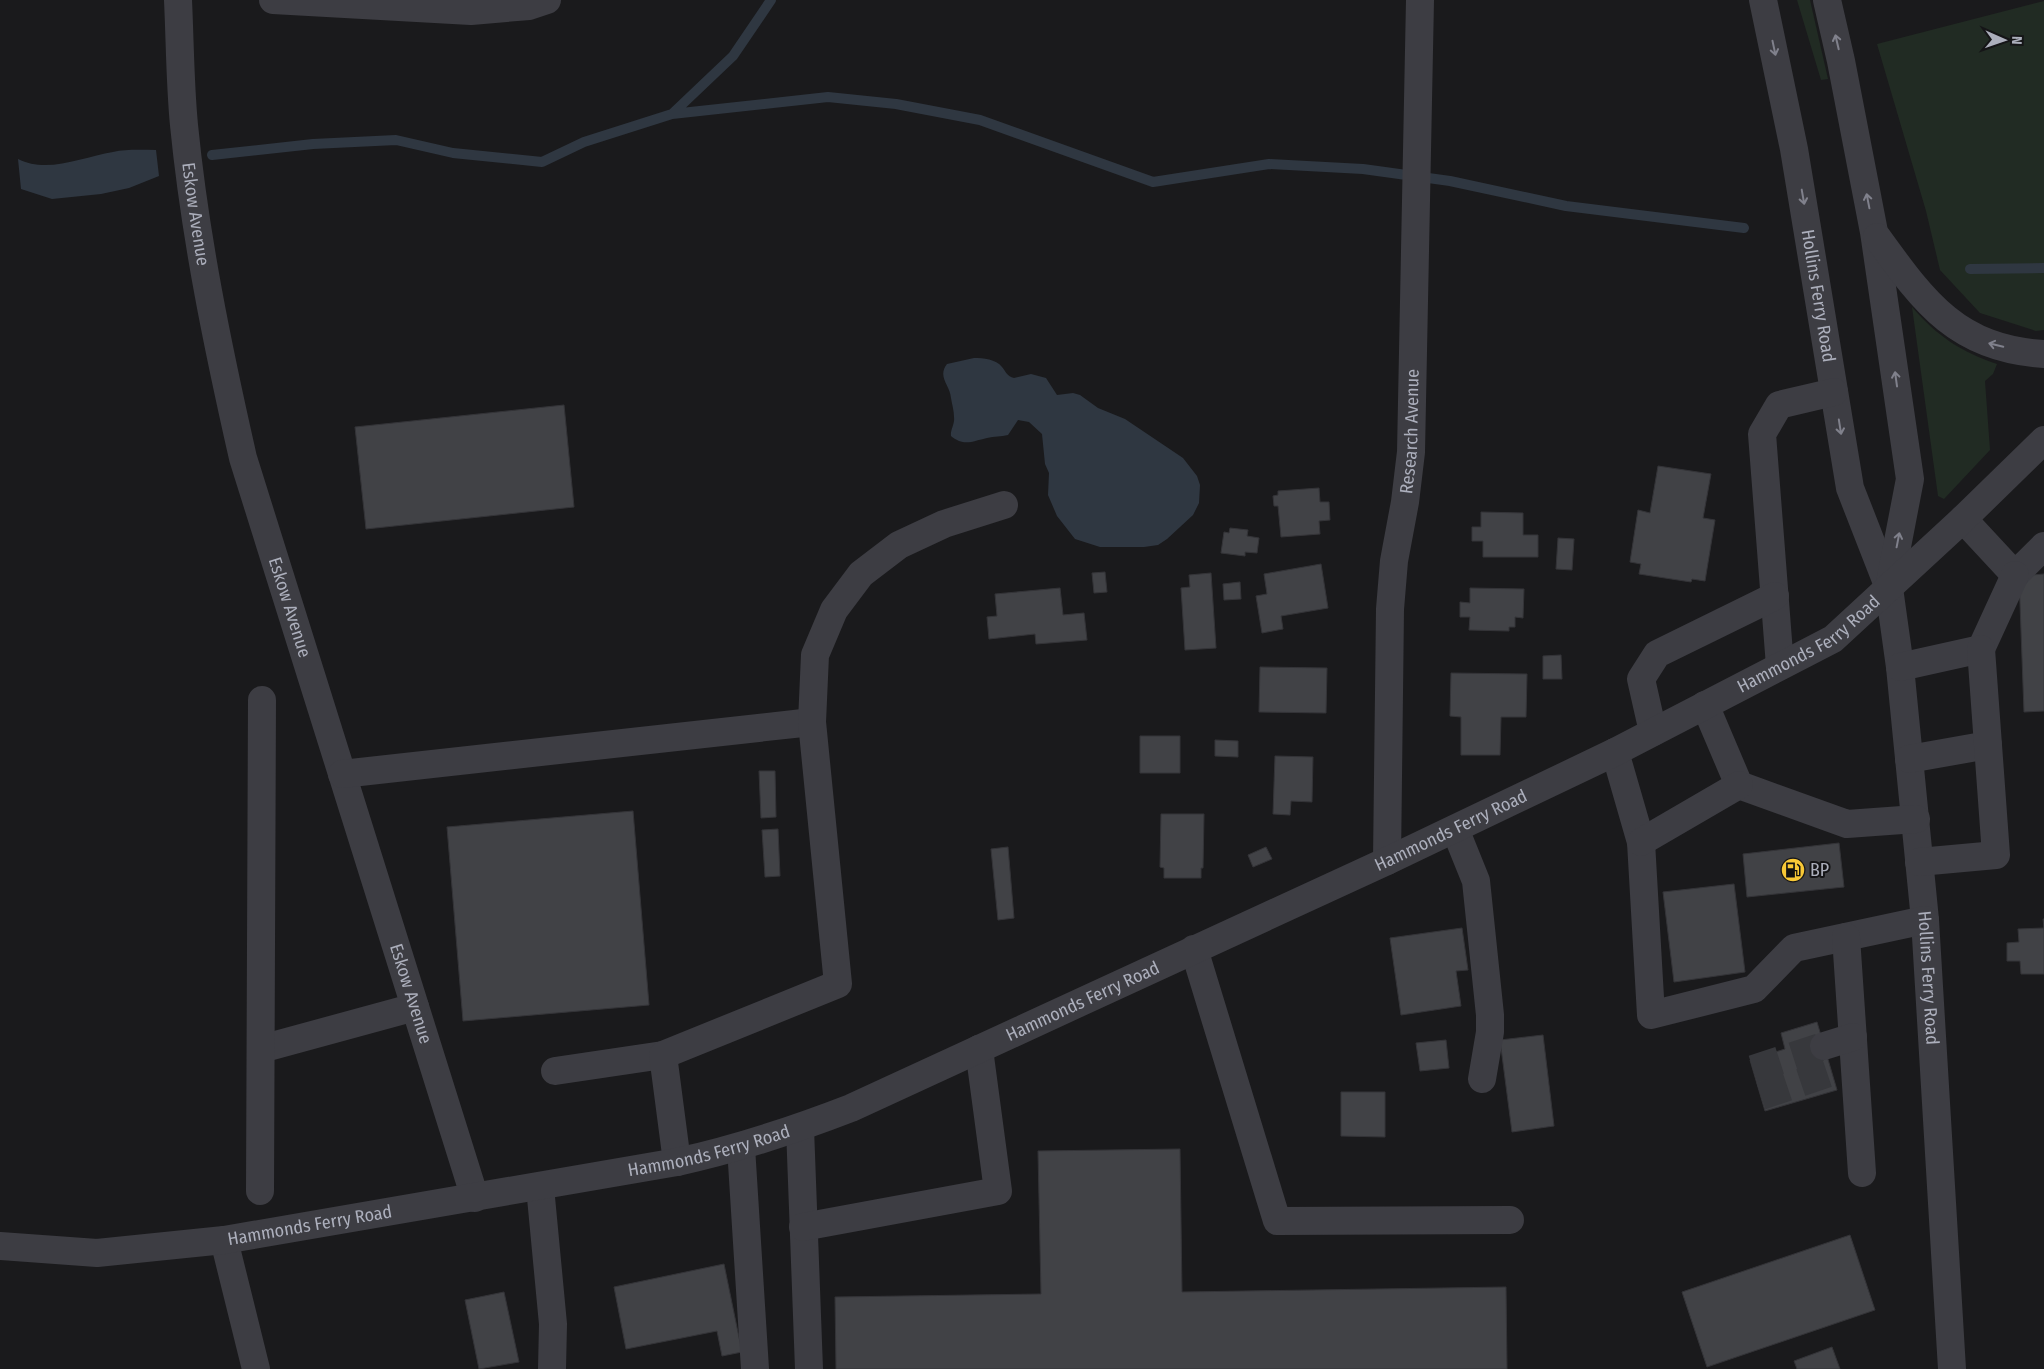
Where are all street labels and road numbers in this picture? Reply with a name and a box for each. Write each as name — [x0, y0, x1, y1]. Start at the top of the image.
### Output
street label: Eskow Avenue — [177, 161, 214, 267]
street label: Hollins Ferry Road — [1796, 228, 1840, 364]
street label: Research Avenue — [1395, 369, 1424, 495]
street label: Eskow Avenue — [264, 554, 316, 660]
street label: Hammonds Ferry Road — [1733, 590, 1884, 698]
street label: Hammonds Ferry Road — [1371, 785, 1531, 876]
street label: Hollins Ferry Road — [1913, 910, 1943, 1045]
street label: Eskow Avenue — [385, 941, 437, 1047]
street label: Hammonds Ferry Road — [1002, 956, 1163, 1046]
street label: Hammonds Ferry Road — [626, 1120, 793, 1181]
street label: Hammonds Ferry Road — [226, 1200, 394, 1250]

